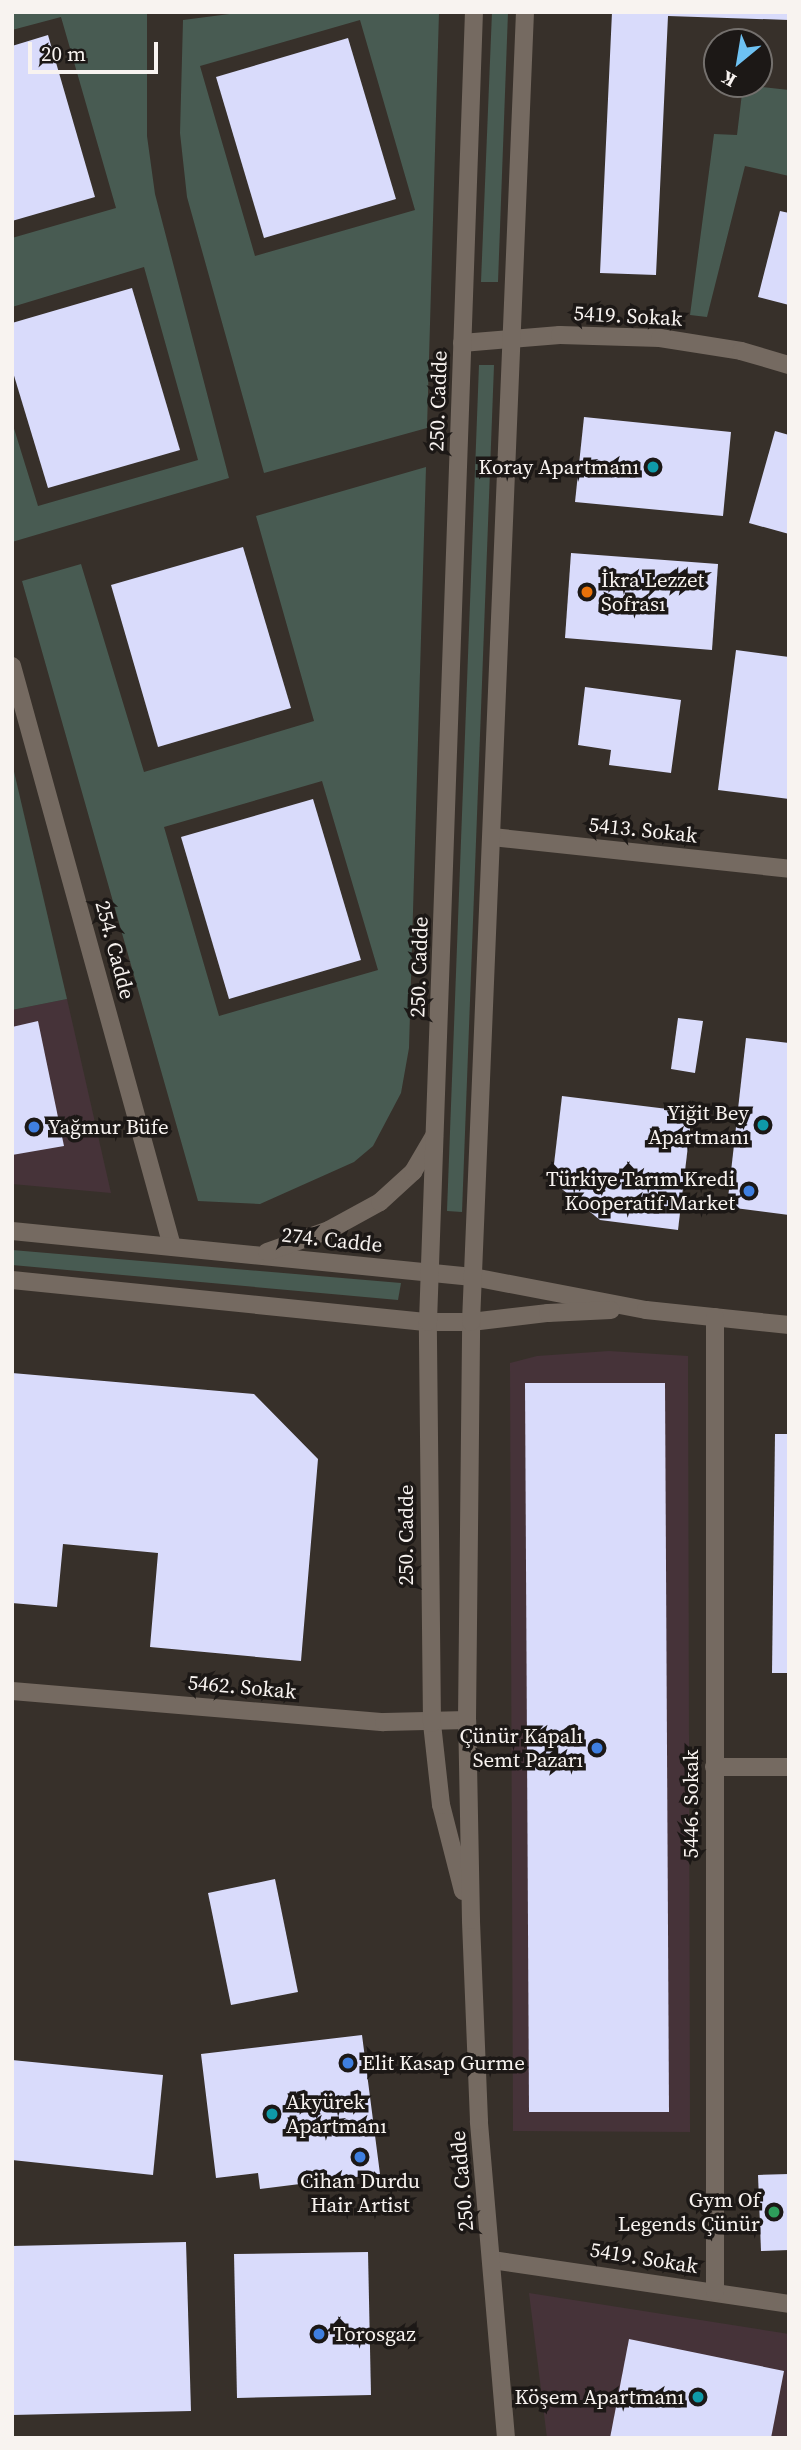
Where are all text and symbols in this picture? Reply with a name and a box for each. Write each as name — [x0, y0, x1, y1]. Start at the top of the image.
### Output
scale bar — [32, 28, 161, 72]
north arrow — [703, 28, 773, 98]
text: 20 m — [41, 39, 86, 68]
text: K — [716, 65, 741, 94]
street label: 5419. Sokak — [573, 301, 683, 331]
street label: 250. Cadde — [424, 350, 452, 452]
place label: Koray Apartmanı — [478, 454, 639, 480]
marker: Koray Apartmanı — [645, 459, 661, 475]
place label: İkra Lezzet Sofrası — [601, 567, 704, 617]
marker: İkra Lezzet Sofrası — [579, 584, 595, 600]
street label: 5413. Sokak — [588, 812, 698, 848]
street label: 254. Cadde — [90, 898, 140, 1002]
street label: 250. Cadde — [405, 916, 433, 1018]
place label: Yiğit Bey Apartmanı — [648, 1100, 749, 1150]
place label: Yağmur Büfe — [48, 1114, 169, 1140]
marker: Yiğit Bey Apartmanı — [755, 1117, 771, 1133]
marker: Yağmur Büfe — [26, 1119, 42, 1135]
place label: Türkiye Tarım Kredi Kooperatif Market — [546, 1166, 735, 1216]
marker: Türkiye Tarım Kredi Kooperatif Market — [741, 1183, 757, 1199]
street label: 274. Cadde — [280, 1222, 384, 1258]
street label: 250. Cadde — [393, 1484, 419, 1586]
street label: 5462. Sokak — [187, 1670, 297, 1704]
place label: Çünür Kapalı Semt Pazarı — [460, 1723, 583, 1773]
marker: Çünür Kapalı Semt Pazarı — [589, 1740, 605, 1756]
street label: 5446. Sokak — [678, 1750, 704, 1858]
place label: Elit Kasap Gurme — [362, 2050, 525, 2076]
marker: Elit Kasap Gurme — [340, 2055, 356, 2071]
place label: Akyürek Apartmanı — [286, 2089, 387, 2139]
marker: Akyürek Apartmanı — [264, 2106, 280, 2122]
street label: 250. Cadde — [445, 2130, 479, 2232]
marker: Cihan Durdu Hair Artist — [352, 2149, 368, 2165]
place label: Cihan Durdu Hair Artist — [300, 2168, 420, 2218]
place label: Gym Of Legends Çünür — [618, 2187, 760, 2237]
marker: Gym Of Legends Çünür — [766, 2204, 782, 2220]
street label: 5419. Sokak — [588, 2237, 700, 2279]
place label: Torosgaz — [333, 2321, 416, 2347]
marker: Torosgaz — [311, 2326, 327, 2342]
place label: Köşem Apartmanı — [515, 2384, 684, 2410]
marker: Köşem Apartmanı — [690, 2389, 706, 2405]

